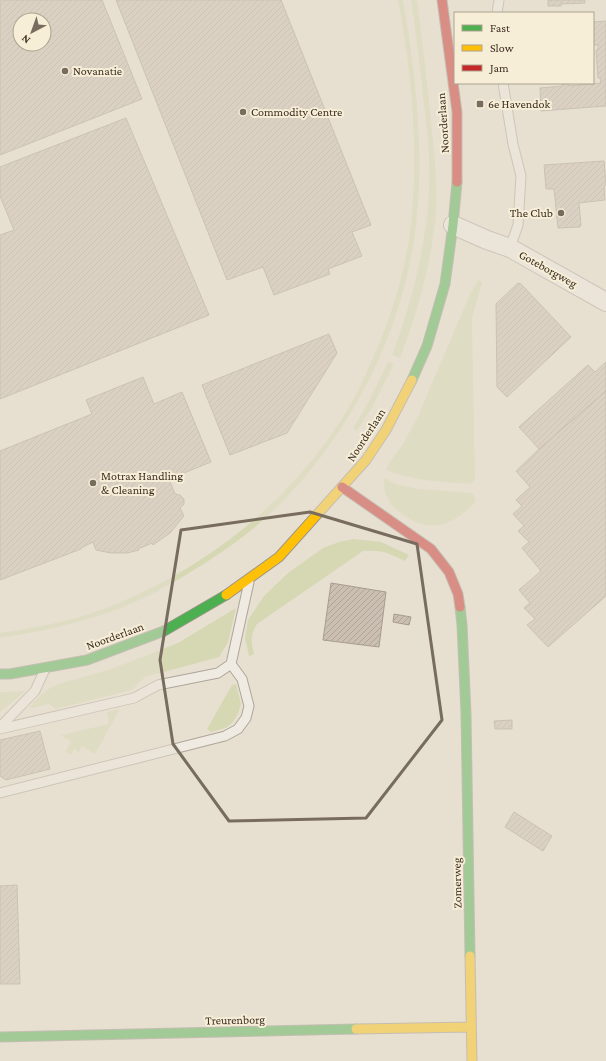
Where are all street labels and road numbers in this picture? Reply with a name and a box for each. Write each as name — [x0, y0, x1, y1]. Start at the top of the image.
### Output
street label: Noorderlaan — [434, 92, 452, 154]
street label: Goteborgweg — [516, 247, 580, 291]
street label: Noorderlaan — [344, 405, 389, 464]
street label: Noorderlaan — [84, 619, 146, 653]
street label: Zomerweg — [450, 857, 464, 909]
street label: Treurenborg — [205, 1012, 265, 1028]

